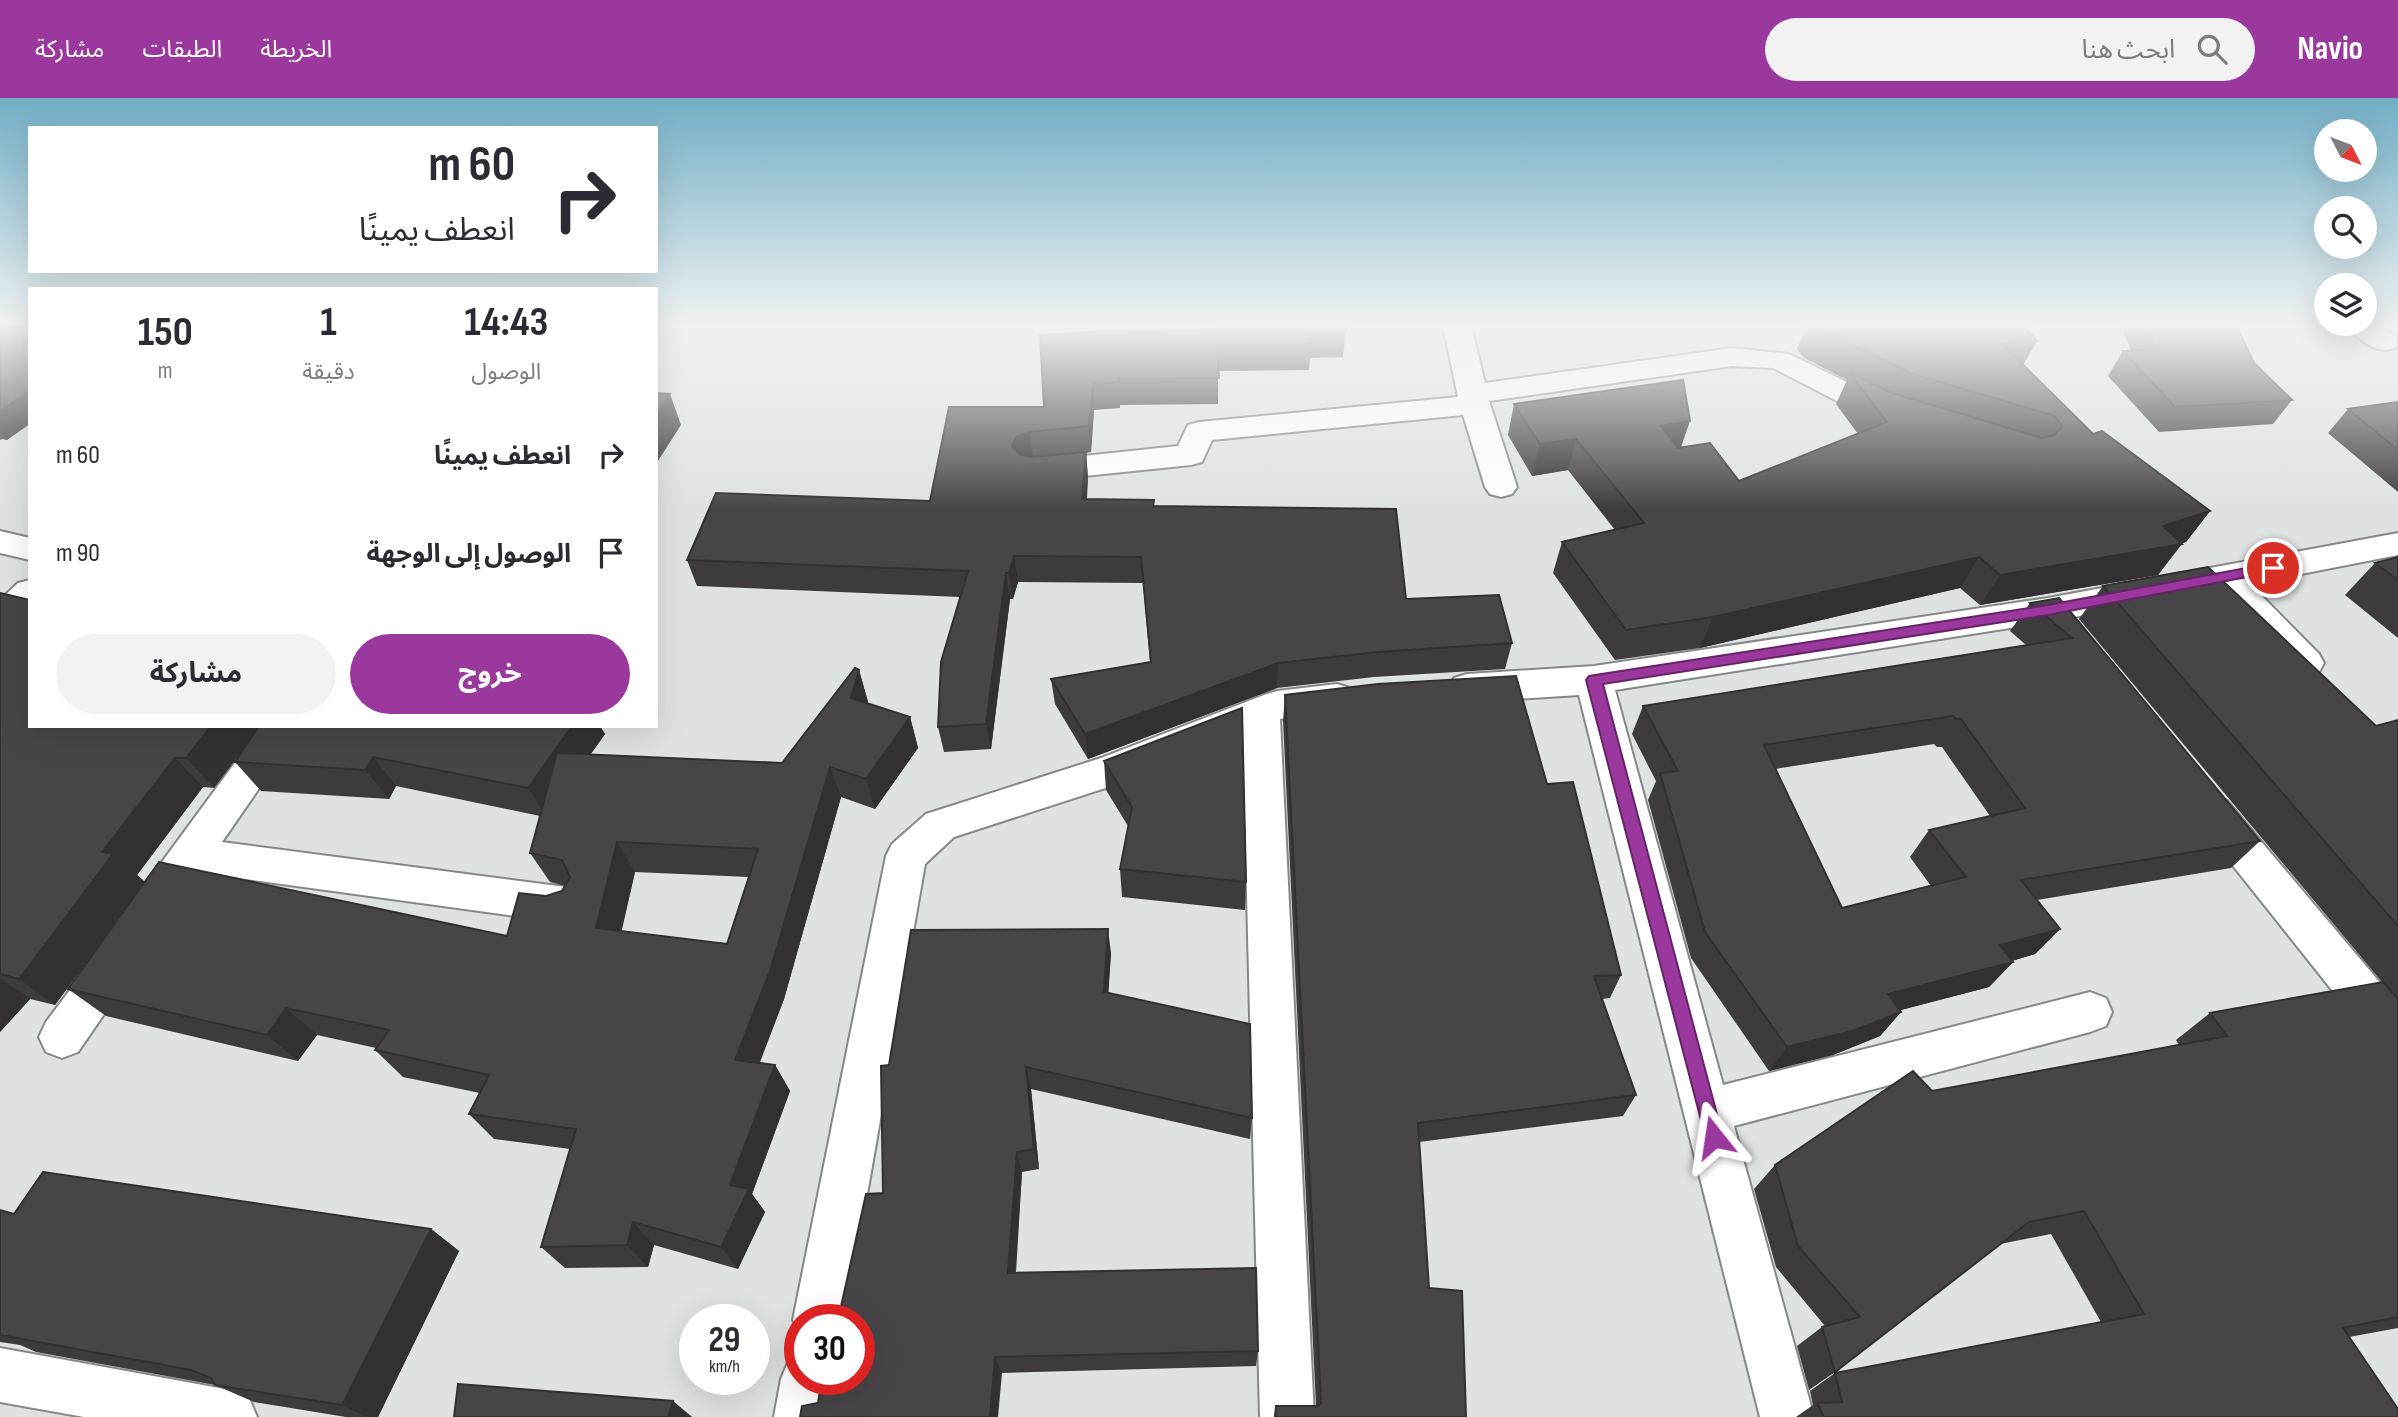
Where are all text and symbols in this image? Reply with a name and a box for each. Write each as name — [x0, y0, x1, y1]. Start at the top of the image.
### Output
search box — [1765, 18, 2255, 81]
text: Navio — [2297, 29, 2363, 69]
icon: search — [2193, 30, 2231, 68]
text: مشاركة — [35, 35, 104, 64]
text: الطبقات — [142, 35, 222, 64]
text: الخريطة — [260, 35, 332, 64]
text: ابحث هنا — [2082, 35, 2175, 66]
north arrow — [2314, 119, 2376, 182]
map controls — [2314, 119, 2377, 336]
text: 60 m — [428, 136, 515, 195]
icon: right — [539, 154, 630, 245]
button: search — [2314, 196, 2377, 259]
text: انعطف يمينًا — [359, 211, 515, 250]
button: layers — [2314, 273, 2377, 336]
text: 1 — [320, 297, 337, 348]
text: 14:43 — [464, 297, 548, 348]
text: 150 — [138, 307, 193, 358]
text: m — [158, 357, 173, 385]
text: دقيقة — [302, 358, 355, 386]
text: الوصول — [471, 358, 541, 386]
icon: right — [592, 436, 630, 474]
text: 60 m — [56, 440, 100, 471]
text: انعطف يمينًا — [434, 441, 571, 472]
icon: arrive — [592, 534, 630, 572]
text: 90 m — [56, 538, 100, 569]
pin — [2243, 538, 2303, 598]
text: الوصول إلى الوجهة — [367, 539, 571, 570]
icon: arrive — [2254, 549, 2292, 587]
button: مشاركة — [56, 634, 336, 714]
button: خروج — [350, 634, 630, 714]
position arrow — [1677, 1100, 1751, 1174]
speed limit sign: 30 — [784, 1304, 875, 1395]
text: 29 — [709, 1319, 740, 1362]
text: km/h — [709, 1356, 740, 1377]

